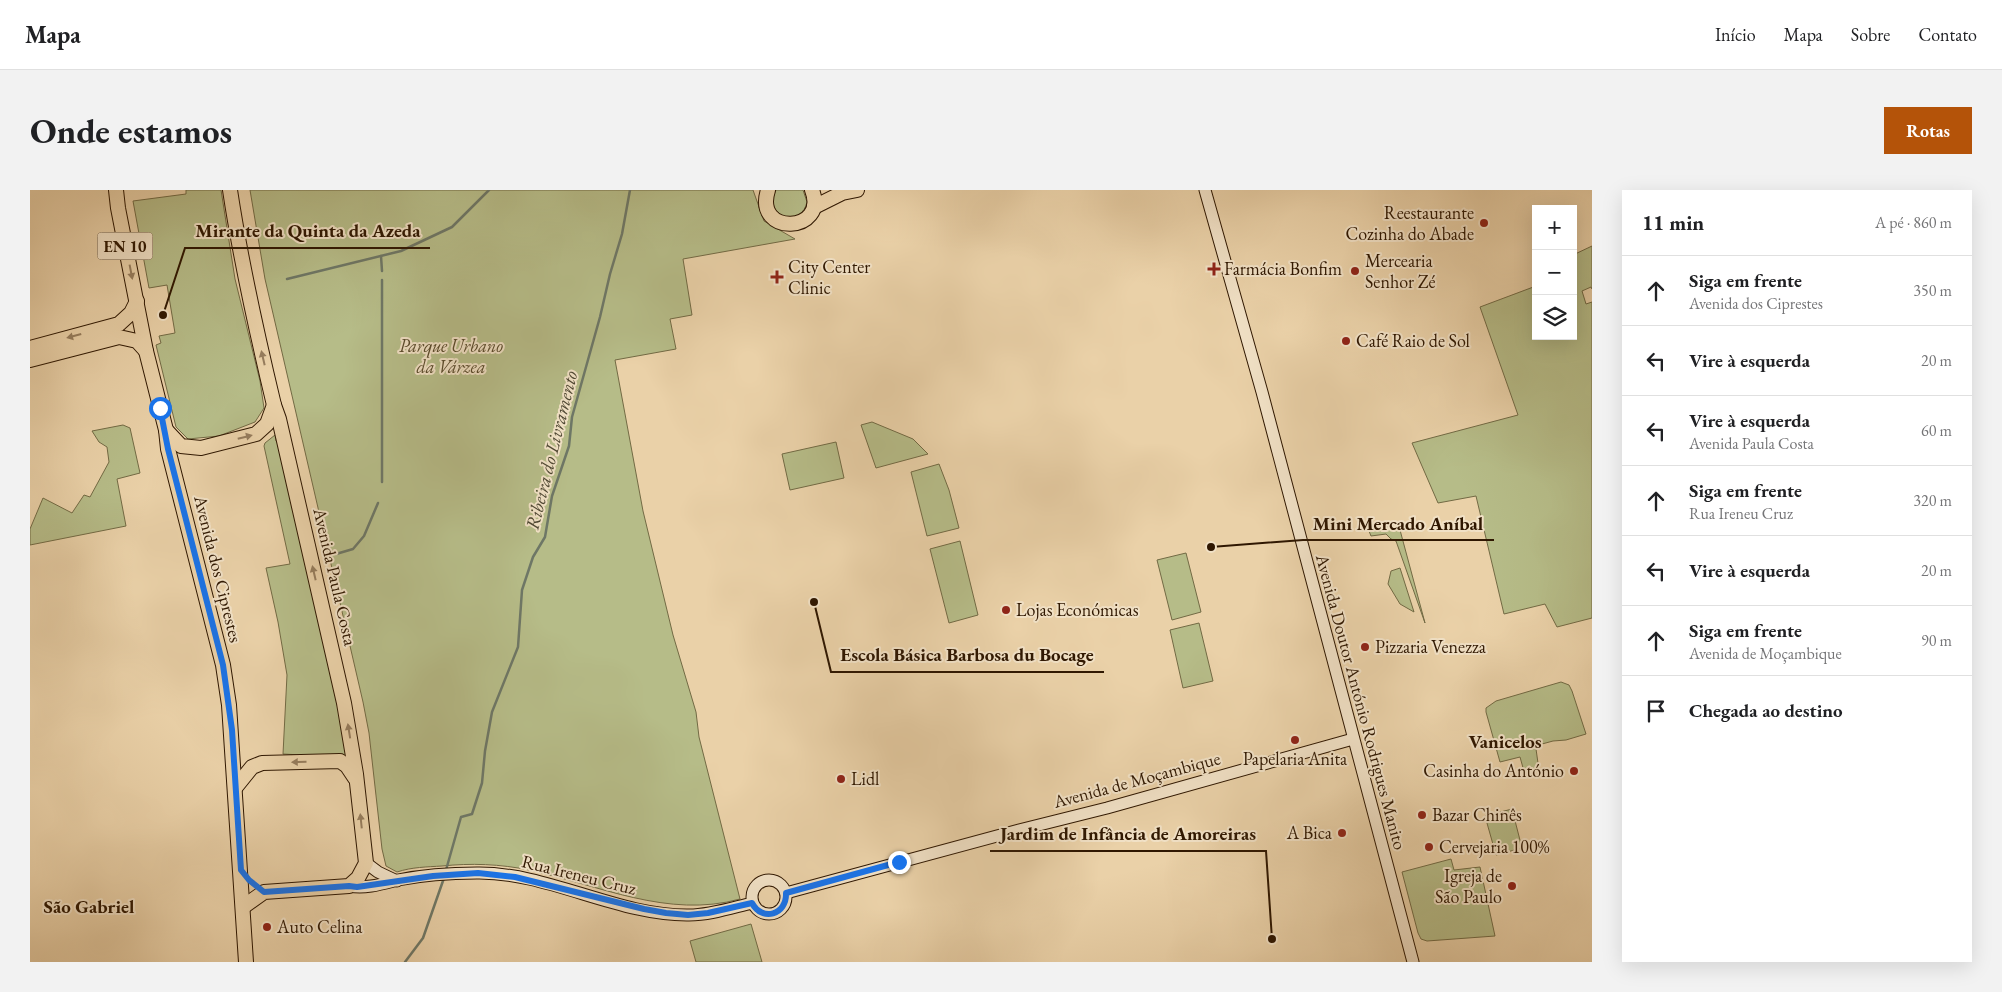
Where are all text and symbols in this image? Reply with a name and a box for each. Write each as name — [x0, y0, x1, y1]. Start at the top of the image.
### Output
text: Mapa — [25, 19, 81, 50]
text: Início — [1715, 23, 1756, 46]
text: Mapa — [1784, 23, 1823, 46]
text: Sobre — [1851, 23, 1890, 46]
text: Contato — [1918, 23, 1977, 46]
button: Rotas — [1884, 107, 1972, 154]
text: Onde estamos — [30, 108, 232, 153]
place label: Reestaurante Cozinha do Abade — [1346, 201, 1474, 245]
map controls — [1532, 205, 1577, 340]
button: + — [1532, 205, 1577, 250]
text: 11 min — [1642, 209, 1704, 236]
text: A pé · 860 m — [1875, 212, 1952, 233]
callout: Mirante da Quinta da Azeda — [185, 214, 430, 248]
marker: Reestaurante Cozinha do Abade — [1478, 217, 1490, 229]
text: Mirante da Quinta da Azeda — [195, 218, 421, 243]
road number: EN 10 — [98, 232, 152, 260]
place label: Mercearia Senhor Zé — [1365, 249, 1436, 293]
button: − — [1532, 250, 1577, 295]
place label: City Center Clinic — [788, 255, 870, 299]
place label: Farmácia Bonfim — [1224, 257, 1342, 280]
marker: Farmácia Bonfim — [1208, 263, 1220, 275]
one-way arrow — [127, 265, 135, 281]
marker: Mercearia Senhor Zé — [1349, 265, 1361, 277]
text: Siga em frente — [1689, 268, 1802, 293]
marker: City Center Clinic — [770, 270, 784, 284]
icon: ahead — [1642, 277, 1670, 305]
text: 350 m — [1913, 280, 1952, 301]
text: Avenida dos Ciprestes — [1689, 293, 1823, 314]
button: layers — [1532, 295, 1577, 340]
place label: Café Raio de Sol — [1356, 329, 1470, 352]
one-way arrow — [67, 332, 82, 340]
park label: Parque Urbano da Várzea — [399, 334, 503, 378]
marker: Café Raio de Sol — [1340, 335, 1352, 347]
icon: left — [1642, 347, 1670, 375]
text: Vire à esquerda — [1689, 348, 1810, 373]
one-way arrow — [259, 350, 267, 365]
text: 20 m — [1921, 350, 1952, 371]
water label: Ribeira do Livramento — [520, 368, 583, 532]
route start — [149, 397, 172, 420]
text: Vire à esquerda — [1689, 408, 1810, 433]
icon: left — [1642, 417, 1670, 445]
text: 60 m — [1921, 420, 1952, 441]
one-way arrow — [238, 433, 253, 441]
text: Avenida Paula Costa — [1689, 433, 1814, 454]
text: Siga em frente — [1689, 478, 1802, 503]
icon: ahead — [1642, 487, 1670, 515]
text: 320 m — [1913, 490, 1952, 511]
street label: Avenida dos Ciprestes — [189, 492, 248, 645]
text: Rua Ireneu Cruz — [1689, 503, 1793, 524]
street label: Avenida Paula Costa — [308, 505, 363, 649]
callout: Mini Mercado Aníbal — [1303, 506, 1494, 540]
text: Mini Mercado Aníbal — [1313, 511, 1484, 536]
street label: Avenida Doutor António Rodrigues Manito — [1311, 551, 1412, 852]
icon: left — [1642, 557, 1670, 585]
text: Vire à esquerda — [1689, 558, 1810, 583]
text: 20 m — [1921, 560, 1952, 581]
one-way arrow — [310, 565, 318, 580]
place label: Lojas Económicas — [1016, 598, 1139, 621]
marker: Lojas Económicas — [1000, 604, 1012, 616]
text: Siga em frente — [1689, 618, 1802, 643]
icon: ahead — [1642, 627, 1670, 655]
text: 90 m — [1921, 630, 1952, 651]
place label: Pizzaria Venezza — [1375, 635, 1487, 658]
callout: Escola Básica Barbosa du Bocage — [831, 638, 1104, 672]
marker: Pizzaria Venezza — [1359, 641, 1371, 653]
text: Escola Básica Barbosa du Bocage — [840, 642, 1094, 667]
text: Avenida de Moçambique — [1689, 643, 1842, 664]
icon: arrive — [1642, 697, 1670, 725]
text: Chegada ao destino — [1689, 698, 1843, 723]
one-way arrow — [344, 723, 352, 739]
district label: Vanicelos — [1468, 729, 1542, 754]
marker: Papelaria Anita — [1289, 734, 1301, 746]
street label: Avenida de Moçambique — [1050, 746, 1223, 813]
place label: Papelaria Anita — [1243, 747, 1348, 770]
one-way arrow — [290, 758, 306, 766]
place label: Casinha do António — [1423, 759, 1564, 782]
marker: Casinha do António — [1568, 765, 1580, 777]
place label: Lidl — [851, 767, 879, 790]
marker: Lidl — [835, 773, 847, 785]
place label: Bazar Chinês — [1432, 803, 1522, 826]
marker: Bazar Chinês — [1416, 809, 1428, 821]
one-way arrow — [357, 813, 365, 829]
callout: Jardim de Infância de Amoreiras — [990, 817, 1266, 851]
text: Jardim de Infância de Amoreiras — [998, 821, 1256, 846]
place label: A Bica — [1286, 821, 1333, 844]
marker: A Bica — [1336, 827, 1348, 839]
place label: Cervejaria 100% — [1439, 835, 1550, 858]
marker: Cervejaria 100% — [1423, 841, 1435, 853]
street label: Rua Ireneu Cruz — [520, 849, 639, 900]
route end — [888, 851, 911, 874]
place label: Igreja de São Paulo — [1435, 864, 1502, 908]
marker: Igreja de São Paulo — [1506, 880, 1518, 892]
district label: São Gabriel — [44, 894, 135, 919]
place label: Auto Celina — [276, 915, 363, 938]
marker: Auto Celina — [261, 921, 273, 933]

